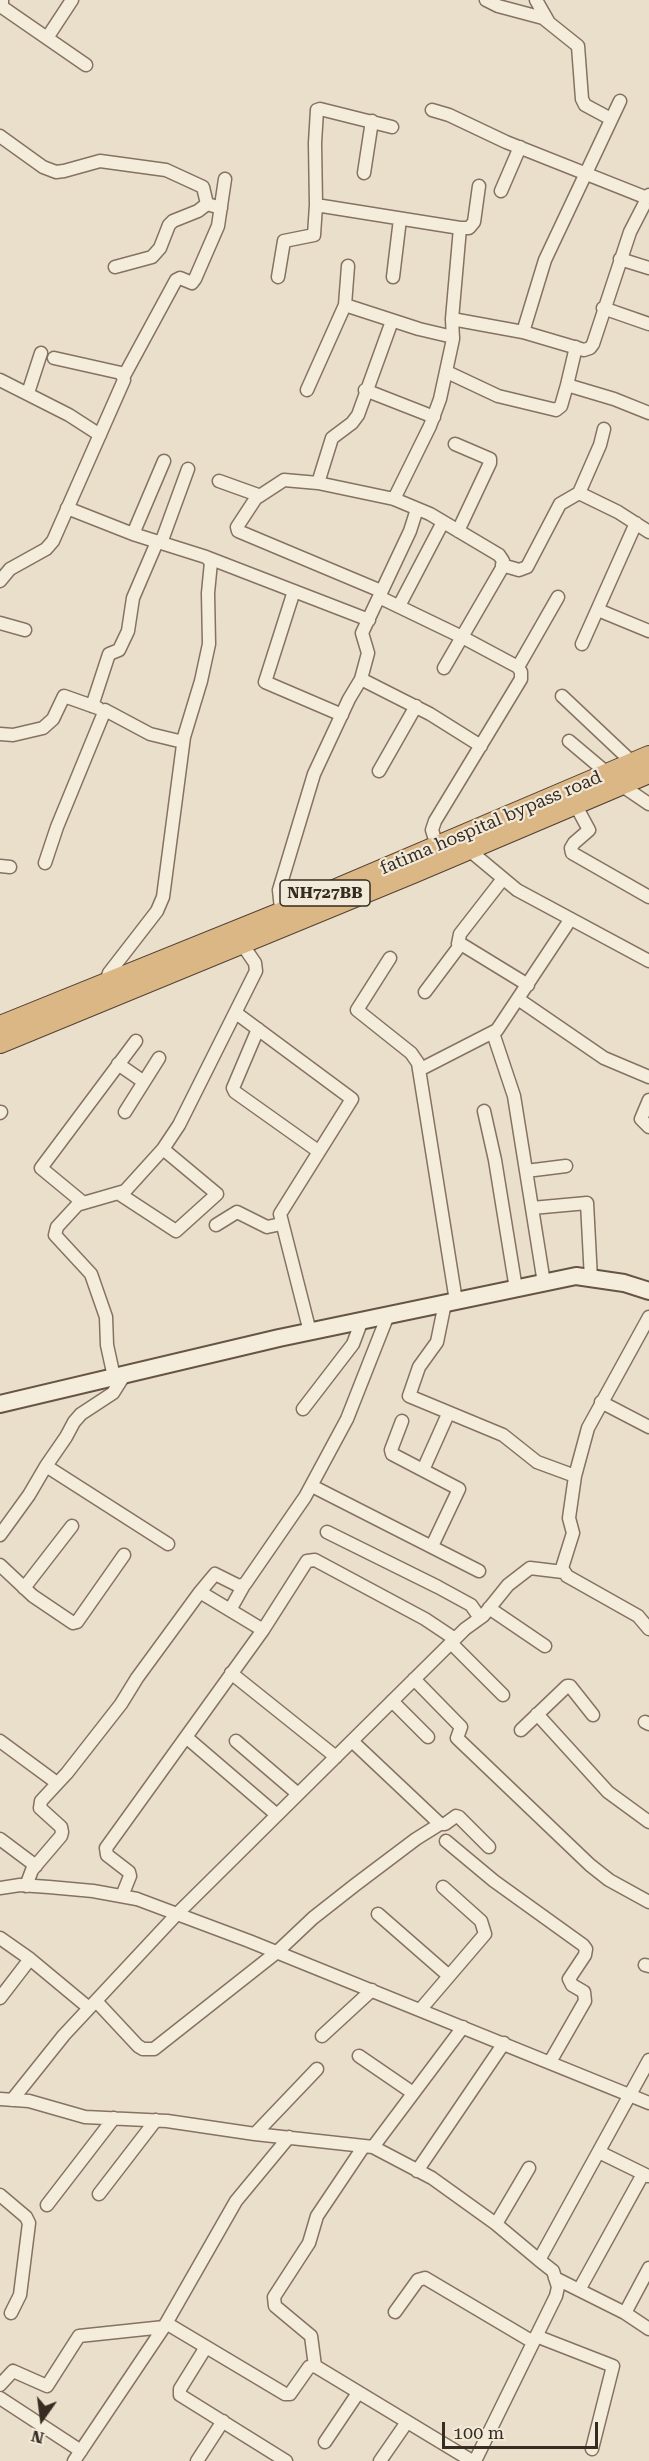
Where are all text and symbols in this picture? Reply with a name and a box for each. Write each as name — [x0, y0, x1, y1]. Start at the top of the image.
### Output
street label: fatima hospital bypass road — [377, 766, 605, 880]
road number: NH727BB — [280, 880, 370, 906]
north arrow — [12, 2389, 72, 2449]
scale bar — [445, 2410, 601, 2448]
text: 100 m — [453, 2422, 504, 2443]
text: N — [29, 2426, 46, 2448]

